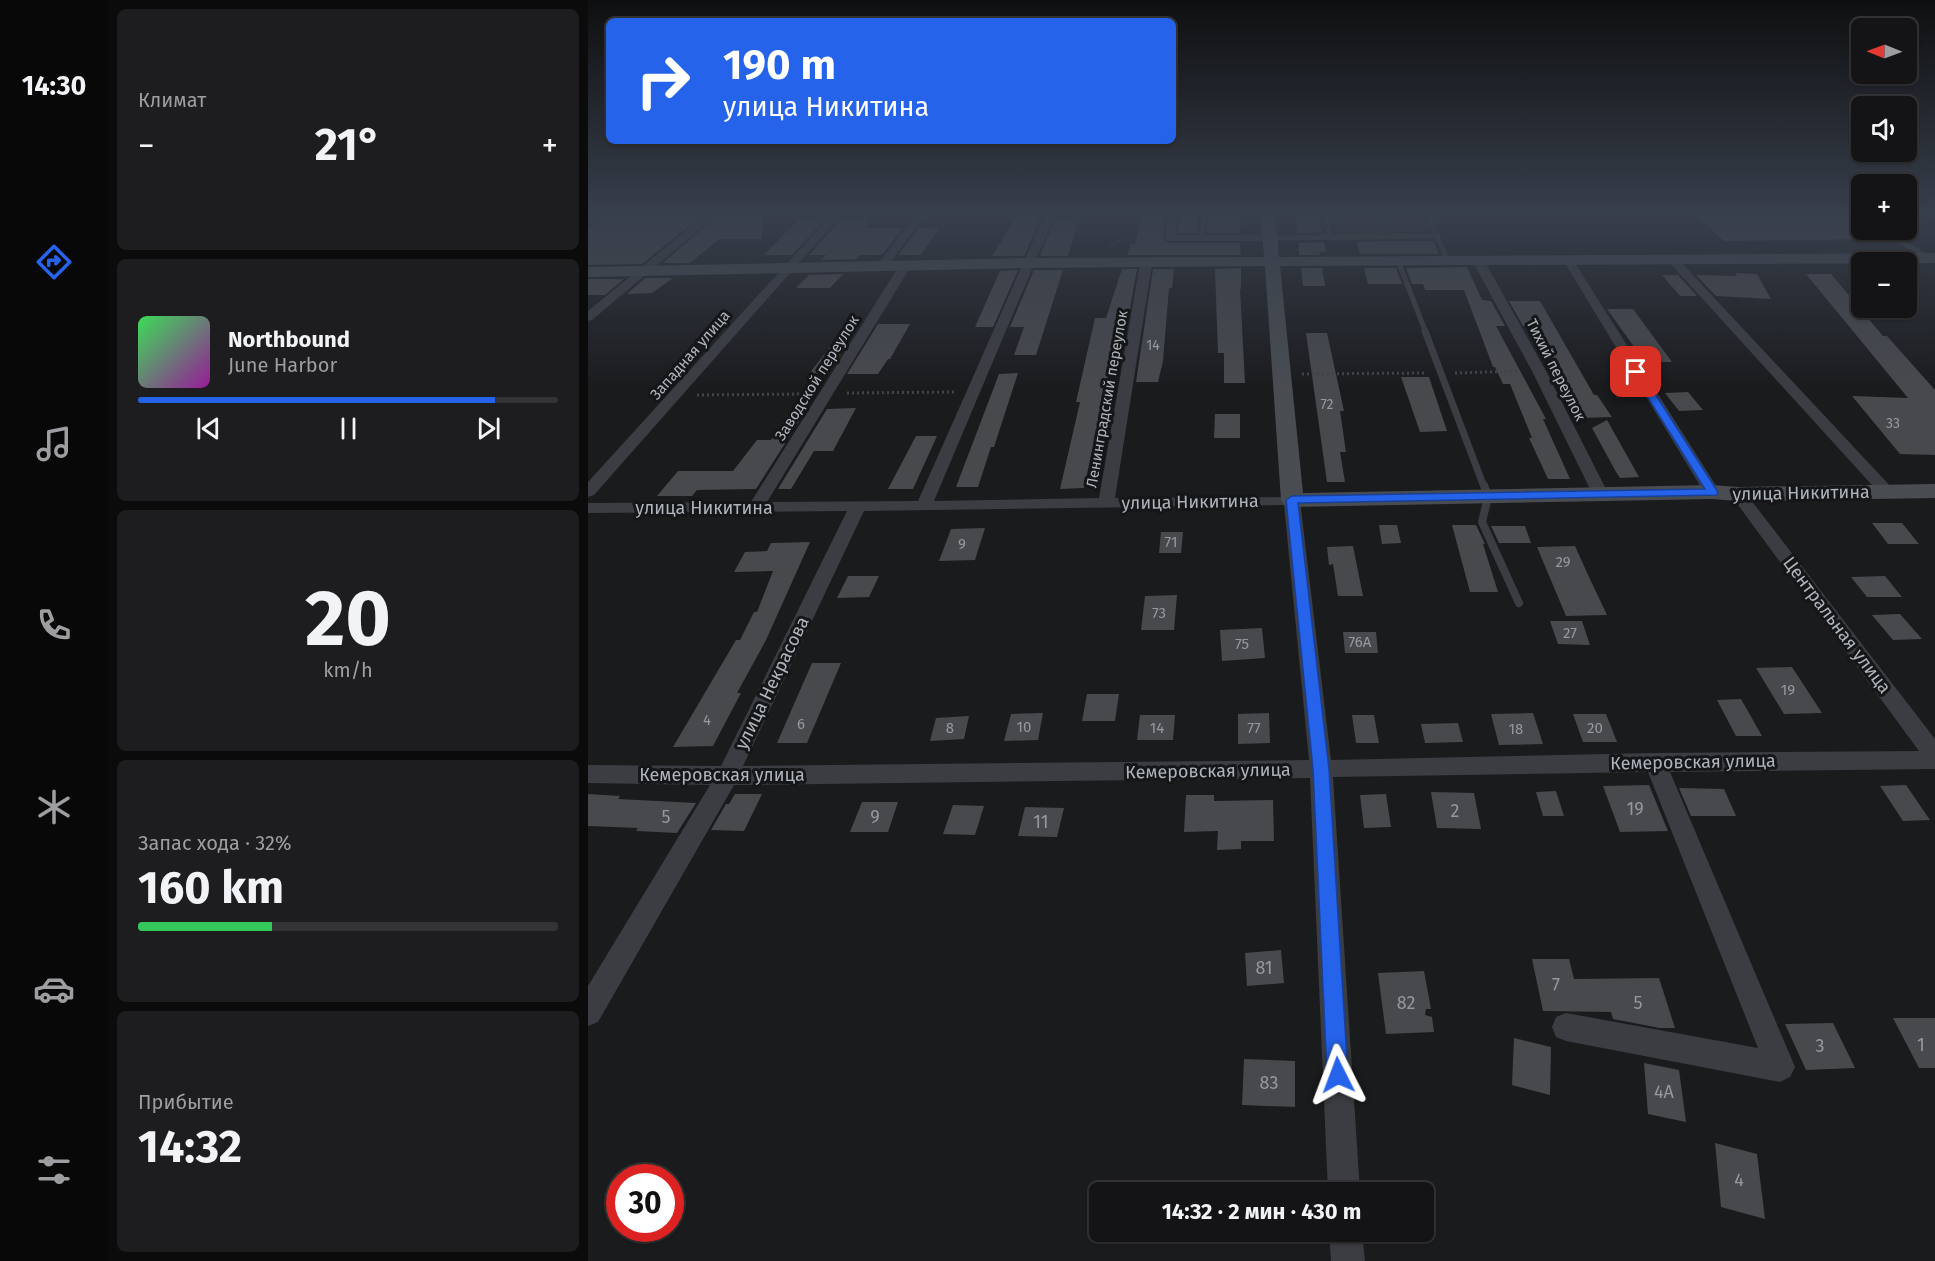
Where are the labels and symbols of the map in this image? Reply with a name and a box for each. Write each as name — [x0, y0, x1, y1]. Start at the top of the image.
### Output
north arrow — [1851, 18, 1917, 84]
street label: Западная улица — [646, 307, 734, 403]
street label: Ленинградский переулок — [1083, 309, 1132, 489]
street label: Заводской переулок — [771, 312, 863, 444]
street label: Тихий переулок — [1523, 316, 1590, 424]
house number: 14 — [1146, 337, 1160, 354]
pin — [1610, 346, 1661, 397]
house number: 72 — [1321, 396, 1334, 413]
house number: 33 — [1886, 415, 1900, 432]
street label: улица Никитина — [1732, 481, 1870, 505]
street label: улица Никитина — [1121, 490, 1259, 514]
street label: улица Никитина — [635, 497, 773, 519]
house number: 71 — [1165, 533, 1177, 551]
house number: 9 — [958, 535, 966, 553]
street label: Центральная улица — [1778, 552, 1896, 698]
house number: 29 — [1555, 553, 1571, 571]
house number: 73 — [1152, 604, 1166, 622]
street label: улица Некрасова — [730, 613, 814, 753]
house number: 27 — [1563, 624, 1577, 642]
house number: 76А — [1349, 633, 1372, 651]
house number: 75 — [1235, 635, 1249, 653]
house number: 19 — [1781, 681, 1795, 699]
house number: 4 — [703, 711, 711, 729]
house number: 6 — [797, 715, 805, 733]
house number: 10 — [1017, 718, 1031, 736]
house number: 8 — [946, 719, 954, 737]
house number: 14 — [1150, 719, 1164, 737]
house number: 77 — [1247, 719, 1261, 737]
house number: 20 — [1587, 719, 1603, 737]
house number: 18 — [1509, 720, 1523, 738]
street label: Кемеровская улица — [1610, 750, 1776, 774]
street label: Кемеровская улица — [1125, 759, 1291, 783]
street label: Кемеровская улица — [639, 764, 805, 786]
house number: 19 — [1626, 798, 1644, 820]
house number: 2 — [1451, 800, 1460, 822]
house number: 5 — [661, 806, 671, 828]
house number: 9 — [870, 806, 880, 828]
house number: 11 — [1033, 811, 1049, 833]
house number: 81 — [1255, 957, 1273, 979]
house number: 7 — [1552, 974, 1560, 996]
house number: 82 — [1397, 992, 1415, 1014]
house number: 5 — [1633, 992, 1643, 1014]
house number: 1 — [1917, 1034, 1925, 1056]
house number: 3 — [1816, 1035, 1824, 1057]
position arrow — [1306, 1043, 1370, 1107]
house number: 83 — [1260, 1072, 1278, 1094]
house number: 4А — [1654, 1081, 1675, 1103]
speed limit sign: 30 — [606, 1164, 684, 1242]
house number: 4 — [1734, 1169, 1744, 1191]

